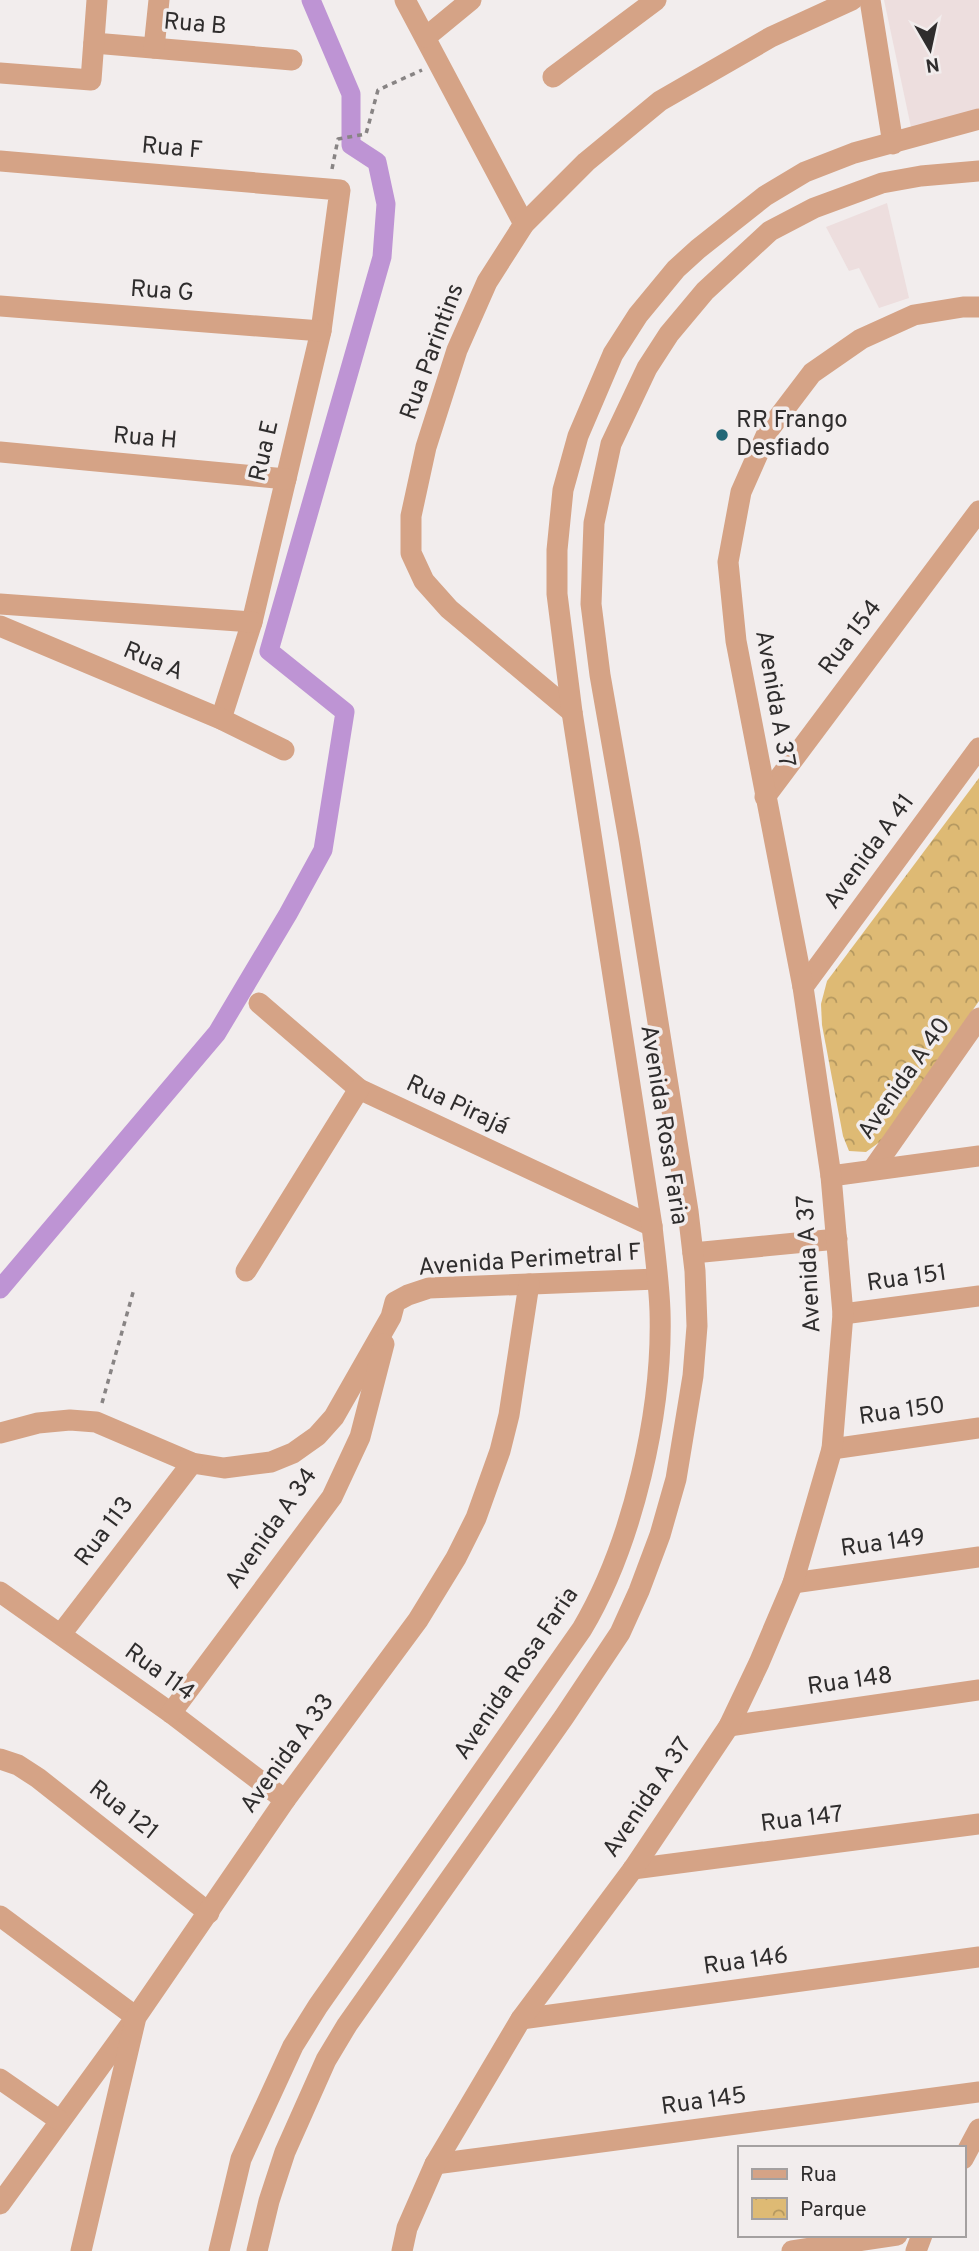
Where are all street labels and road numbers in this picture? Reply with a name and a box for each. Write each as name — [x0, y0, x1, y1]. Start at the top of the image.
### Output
street label: Rua B — [162, 7, 228, 43]
street label: Rua F — [140, 131, 204, 167]
street label: Rua G — [129, 275, 195, 309]
street label: Rua Parintins — [394, 280, 472, 424]
street label: Rua E — [243, 417, 287, 485]
street label: Rua H — [112, 421, 178, 457]
street label: Rua 154 — [813, 594, 889, 682]
street label: Avenida A 37 — [747, 628, 801, 770]
street label: Rua A — [118, 636, 188, 688]
street label: Avenida A 41 — [818, 788, 922, 916]
street label: Avenida A 40 — [852, 1012, 958, 1146]
street label: Avenida Rosa Faria — [632, 1023, 694, 1227]
street label: Rua Pirajá — [401, 1069, 513, 1143]
street label: Avenida A 37 — [791, 1194, 829, 1334]
street label: Avenida Perimetral F — [417, 1238, 643, 1284]
street label: Rua 151 — [865, 1259, 949, 1299]
street label: Rua 150 — [857, 1391, 947, 1433]
street label: Avenida A 34 — [219, 1463, 325, 1595]
street label: Rua 113 — [69, 1491, 141, 1573]
street label: Rua 149 — [839, 1523, 927, 1565]
street label: Avenida Rosa Faria — [448, 1582, 586, 1766]
street label: Rua 114 — [118, 1637, 200, 1709]
street label: Rua 148 — [806, 1661, 894, 1703]
street label: Avenida A 33 — [235, 1688, 341, 1820]
street label: Avenida A 37 — [597, 1732, 699, 1864]
street label: Rua 121 — [82, 1775, 164, 1847]
street label: Rua 147 — [759, 1800, 845, 1840]
street label: Rua 146 — [702, 1941, 790, 1983]
street label: Rua 145 — [659, 2081, 749, 2123]

